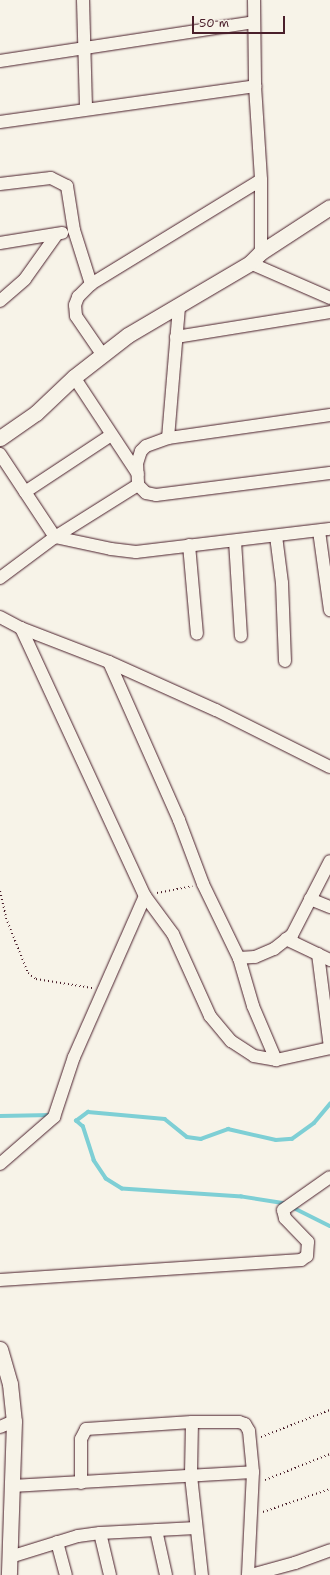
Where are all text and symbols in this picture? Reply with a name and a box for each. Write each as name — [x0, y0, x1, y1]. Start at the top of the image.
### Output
scale bar — [194, 8, 287, 34]
text: 50 m — [199, 15, 229, 31]

